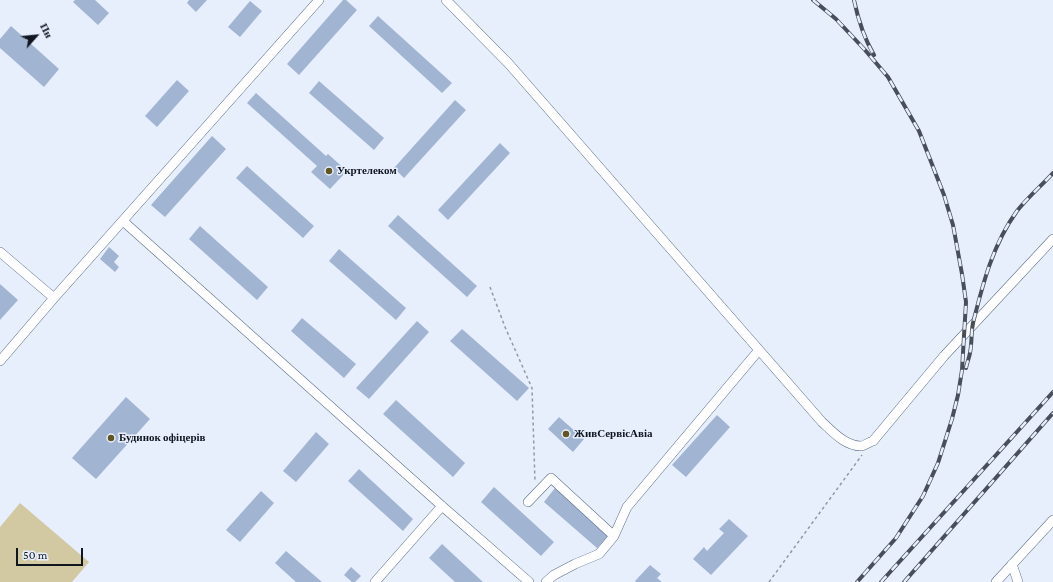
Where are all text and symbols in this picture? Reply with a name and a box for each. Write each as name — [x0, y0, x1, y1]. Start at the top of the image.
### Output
north arrow — [16, 16, 56, 56]
text: Пн — [38, 21, 55, 40]
place label: Укртелеком — [337, 164, 397, 178]
marker: Укртелеком — [324, 166, 334, 176]
place label: ЖивСервісАвіа — [574, 427, 653, 441]
marker: ЖивСервісАвіа — [561, 429, 571, 439]
place label: Будинок офіцерів — [119, 431, 206, 445]
marker: Будинок офіцерів — [106, 433, 116, 443]
scale bar — [18, 540, 85, 566]
text: 50 m — [23, 548, 47, 562]

